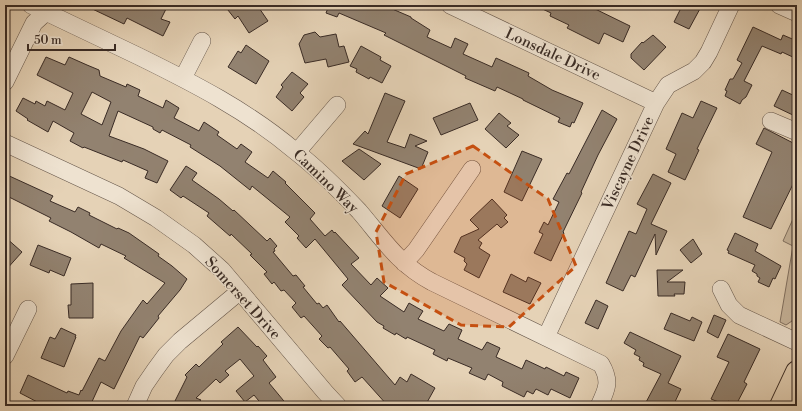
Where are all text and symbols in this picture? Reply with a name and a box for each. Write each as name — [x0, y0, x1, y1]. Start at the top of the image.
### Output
street label: Lonsdale Drive — [502, 24, 604, 85]
scale bar — [28, 26, 115, 52]
text: 50 m — [34, 33, 62, 48]
street label: Viscayne Drive — [598, 113, 659, 214]
street label: Camino Way — [289, 145, 363, 218]
street label: Somerset Drive — [200, 253, 285, 344]

